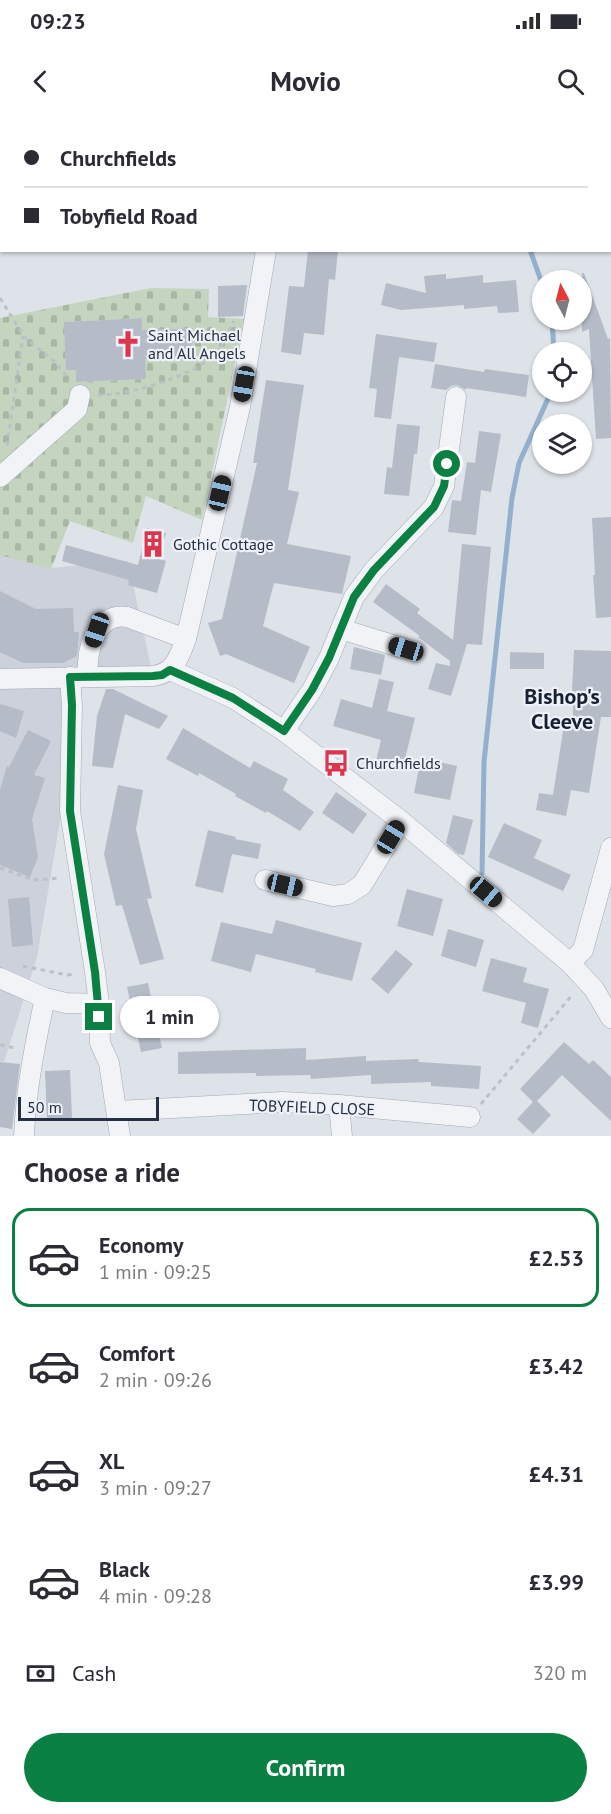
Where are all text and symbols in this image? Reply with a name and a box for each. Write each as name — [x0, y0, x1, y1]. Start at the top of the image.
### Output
text: 09:23 — [30, 7, 86, 35]
text: Movio — [270, 64, 341, 98]
icon: back — [24, 65, 57, 98]
icon: search — [554, 65, 587, 98]
text: Churchfields — [60, 144, 176, 172]
text: Tobyfield Road — [60, 202, 198, 230]
north arrow — [532, 270, 592, 330]
map controls — [532, 270, 592, 474]
place label: Saint Michael and All Angels — [148, 325, 246, 363]
church icon: Saint Michael and All Angels — [113, 329, 143, 359]
button: locate — [532, 342, 592, 402]
car — [232, 365, 256, 403]
button: layers — [532, 414, 592, 474]
route start — [433, 450, 460, 477]
car — [207, 473, 233, 513]
building icon: Gothic Cottage — [138, 529, 168, 559]
place label: Gothic Cottage — [173, 534, 274, 554]
car — [83, 610, 111, 650]
car — [386, 635, 426, 663]
district label: Bishop's Cleeve — [524, 682, 600, 735]
bus stop icon: Churchfields — [321, 748, 351, 778]
place label: Churchfields — [356, 753, 441, 773]
car — [374, 817, 408, 857]
car — [265, 872, 305, 898]
car — [466, 874, 506, 910]
callout: 1 min — [120, 996, 219, 1038]
route end — [85, 1003, 112, 1030]
text: 1 min — [145, 1004, 194, 1030]
scale bar — [18, 1094, 159, 1121]
street label: TOBYFIELD CLOSE — [249, 1095, 375, 1119]
text: 50 m — [27, 1097, 62, 1117]
text: Choose a ride — [24, 1155, 180, 1189]
icon: car — [27, 1231, 81, 1285]
text: Economy — [99, 1231, 183, 1259]
text: £2.53 — [529, 1244, 584, 1272]
text: 1 min · 09:25 — [99, 1259, 212, 1285]
icon: car — [27, 1339, 81, 1393]
text: Comfort — [99, 1339, 175, 1367]
text: £3.42 — [529, 1352, 584, 1380]
text: 2 min · 09:26 — [99, 1367, 212, 1393]
icon: car — [27, 1447, 81, 1501]
text: XL — [99, 1447, 124, 1475]
text: £4.31 — [529, 1460, 584, 1488]
text: 3 min · 09:27 — [99, 1475, 212, 1501]
icon: car — [27, 1555, 81, 1609]
text: Black — [99, 1555, 150, 1583]
text: £3.99 — [529, 1568, 584, 1596]
text: 4 min · 09:28 — [99, 1583, 212, 1609]
icon: cash — [24, 1657, 57, 1690]
text: Cash — [72, 1659, 116, 1687]
text: 320 m — [533, 1660, 587, 1686]
button: Confirm — [24, 1733, 587, 1802]

